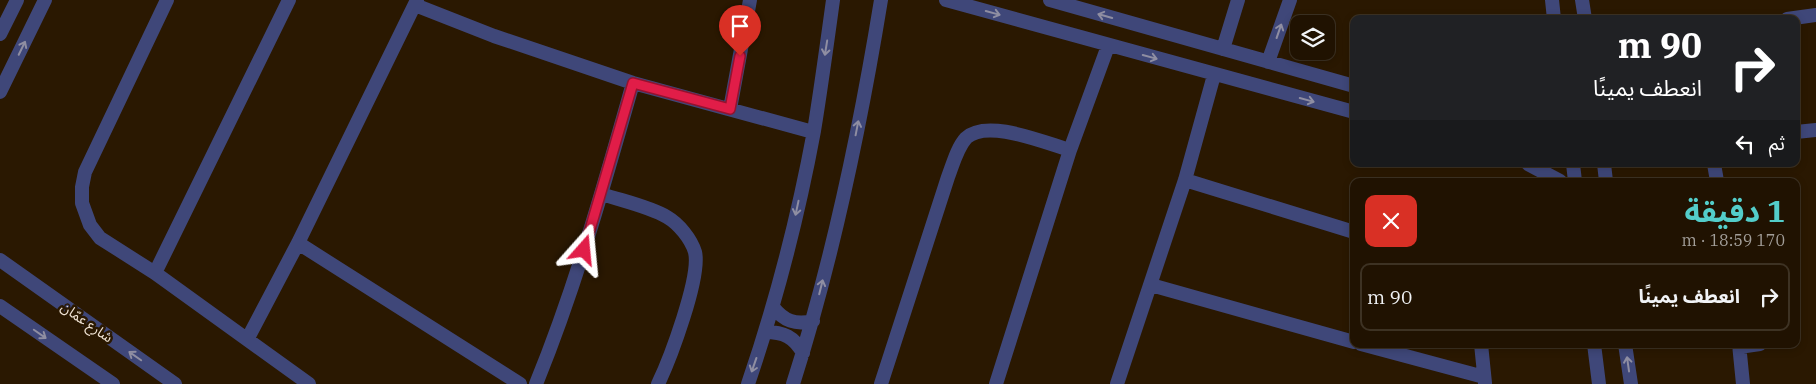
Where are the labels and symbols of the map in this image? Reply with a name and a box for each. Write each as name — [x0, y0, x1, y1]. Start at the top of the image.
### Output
pin — [719, 5, 761, 56]
one-way arrow — [985, 9, 1001, 18]
one-way arrow — [1097, 10, 1113, 20]
one-way arrow — [1275, 24, 1284, 39]
one-way arrow — [821, 40, 831, 56]
one-way arrow — [17, 41, 27, 56]
one-way arrow — [1141, 53, 1157, 63]
one-way arrow — [1298, 95, 1314, 105]
one-way arrow — [853, 121, 862, 137]
one-way arrow — [792, 200, 801, 216]
position arrow — [557, 223, 609, 275]
one-way arrow — [817, 279, 826, 295]
street label: شارع عمّان — [56, 298, 116, 348]
one-way arrow — [33, 329, 47, 339]
one-way arrow — [128, 351, 142, 361]
one-way arrow — [749, 356, 758, 372]
one-way arrow — [1623, 356, 1633, 372]

